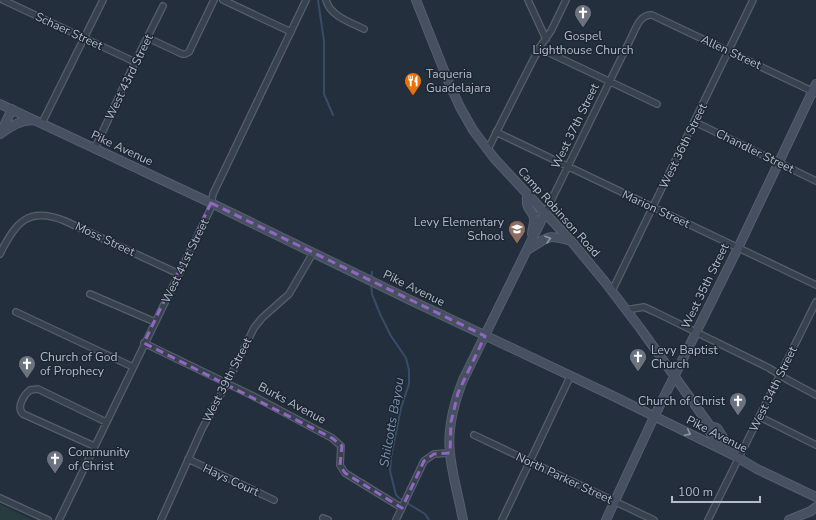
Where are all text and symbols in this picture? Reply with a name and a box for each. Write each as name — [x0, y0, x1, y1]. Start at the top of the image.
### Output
church icon: Gospel Lighthouse Church — [573, 3, 593, 28]
street label: Schaer Street — [33, 8, 106, 54]
place label: Gospel Lighthouse Church — [532, 28, 634, 58]
street label: West 43rd Street — [101, 31, 157, 122]
street label: Allen Street — [698, 31, 764, 73]
place label: Taqueria Guadelajara — [426, 66, 491, 96]
restaurant icon: Taqueria Guadelajara — [403, 71, 423, 96]
street label: West 37th Street — [547, 80, 603, 171]
street label: West 36th Street — [655, 100, 711, 191]
street label: Chandler Street — [713, 125, 797, 177]
street label: Pike Avenue — [88, 127, 156, 169]
street label: Camp Robinson Road — [514, 164, 604, 260]
street label: Marion Street — [620, 186, 693, 232]
place label: Levy Elementary School — [414, 214, 505, 244]
street label: West 41st Street — [158, 215, 213, 306]
street label: Moss Street — [72, 218, 138, 260]
school or university icon: Levy Elementary School — [507, 219, 527, 244]
one-way arrow — [545, 235, 552, 243]
street label: West 35th Street — [677, 240, 733, 331]
street label: Pike Avenue — [381, 266, 447, 310]
street label: West 39th Street — [199, 334, 256, 425]
place label: Levy Baptist Church — [651, 342, 719, 372]
street label: West 34th Street — [745, 343, 801, 434]
church icon: Levy Baptist Church — [628, 347, 648, 372]
place label: Church of God of Prophecy — [40, 349, 117, 379]
church icon: Church of God of Prophecy — [17, 354, 37, 379]
water label: Shilcotts Bayou — [375, 376, 409, 468]
street label: Burks Avenue — [255, 378, 329, 428]
church icon: Church of Christ — [728, 391, 748, 416]
place label: Church of Christ — [638, 393, 726, 409]
street label: Pike Avenue — [684, 412, 750, 456]
one-way arrow — [684, 428, 691, 436]
place label: Community of Christ — [68, 444, 130, 474]
church icon: Community of Christ — [45, 449, 65, 474]
street label: North Parker Street — [513, 449, 615, 508]
street label: Hays Court — [200, 460, 262, 500]
scale bar — [672, 478, 760, 504]
text: 100 m — [678, 484, 713, 500]

